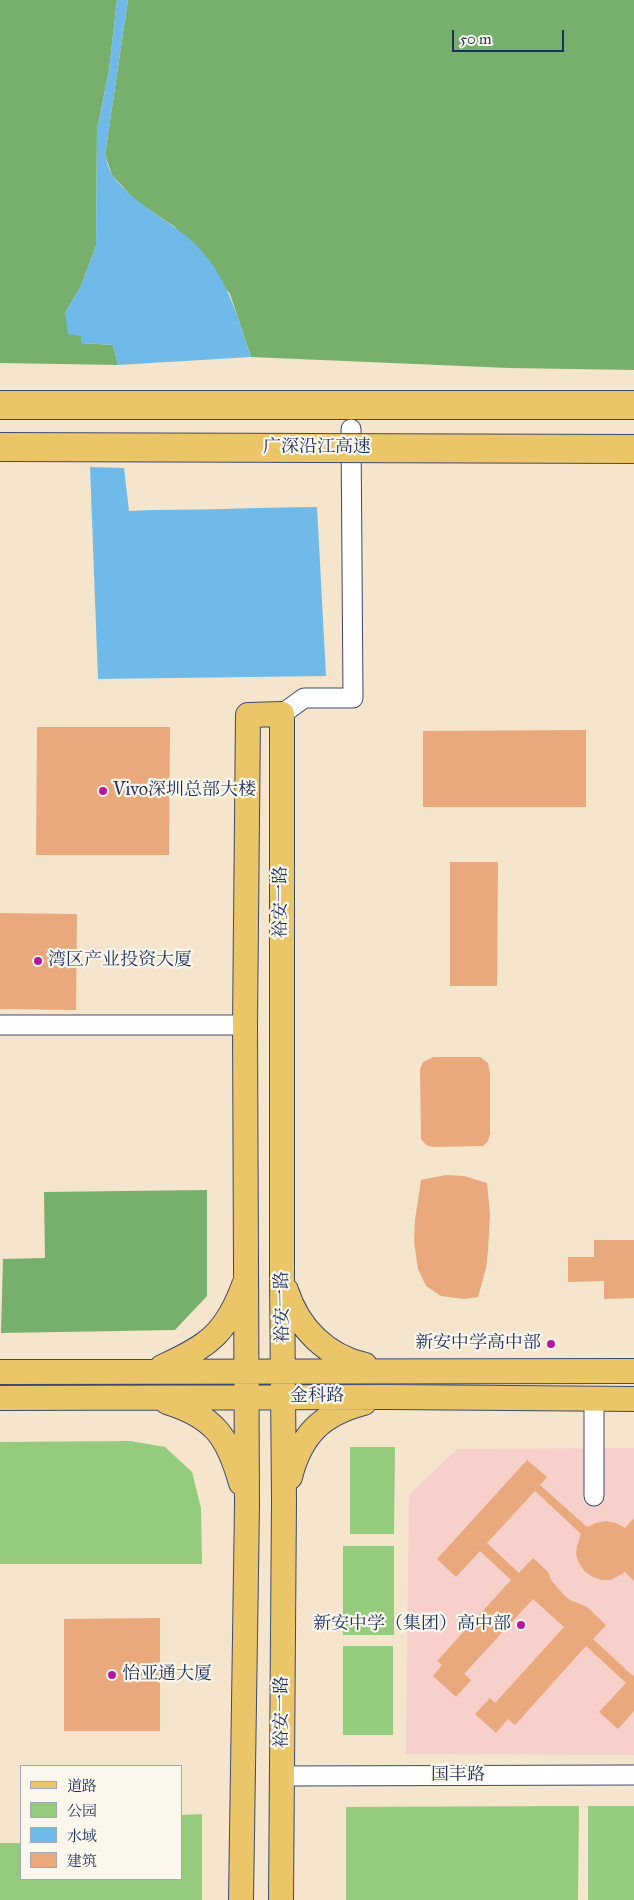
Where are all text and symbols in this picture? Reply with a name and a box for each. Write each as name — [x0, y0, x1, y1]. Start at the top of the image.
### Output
scale bar — [454, 20, 566, 52]
text: 50 m — [460, 30, 492, 48]
street label: 广深沿江高速 — [263, 437, 371, 459]
place label: Vivo深圳总部大楼 — [113, 780, 256, 802]
marker: Vivo深圳总部大楼 — [97, 785, 109, 797]
street label: 裕安一路 — [271, 866, 293, 938]
place label: 湾区产业投资大厦 — [48, 950, 192, 972]
marker: 湾区产业投资大厦 — [32, 955, 44, 967]
street label: 裕安一路 — [272, 1271, 294, 1343]
place label: 新安中学高中部 — [415, 1333, 541, 1355]
marker: 新安中学高中部 — [545, 1338, 557, 1350]
street label: 金科路 — [290, 1386, 344, 1408]
place label: 新安中学（集团）高中部 — [313, 1614, 511, 1636]
marker: 新安中学（集团）高中部 — [515, 1619, 527, 1631]
place label: 怡亚通大厦 — [122, 1664, 212, 1686]
marker: 怡亚通大厦 — [106, 1669, 118, 1681]
street label: 裕安一路 — [272, 1676, 294, 1748]
legend — [20, 1765, 182, 1880]
street label: 国丰路 — [431, 1765, 485, 1787]
text: 道路 — [67, 1777, 97, 1795]
text: 公园 — [67, 1802, 97, 1820]
text: 水域 — [67, 1827, 97, 1845]
text: 建筑 — [67, 1852, 97, 1870]

